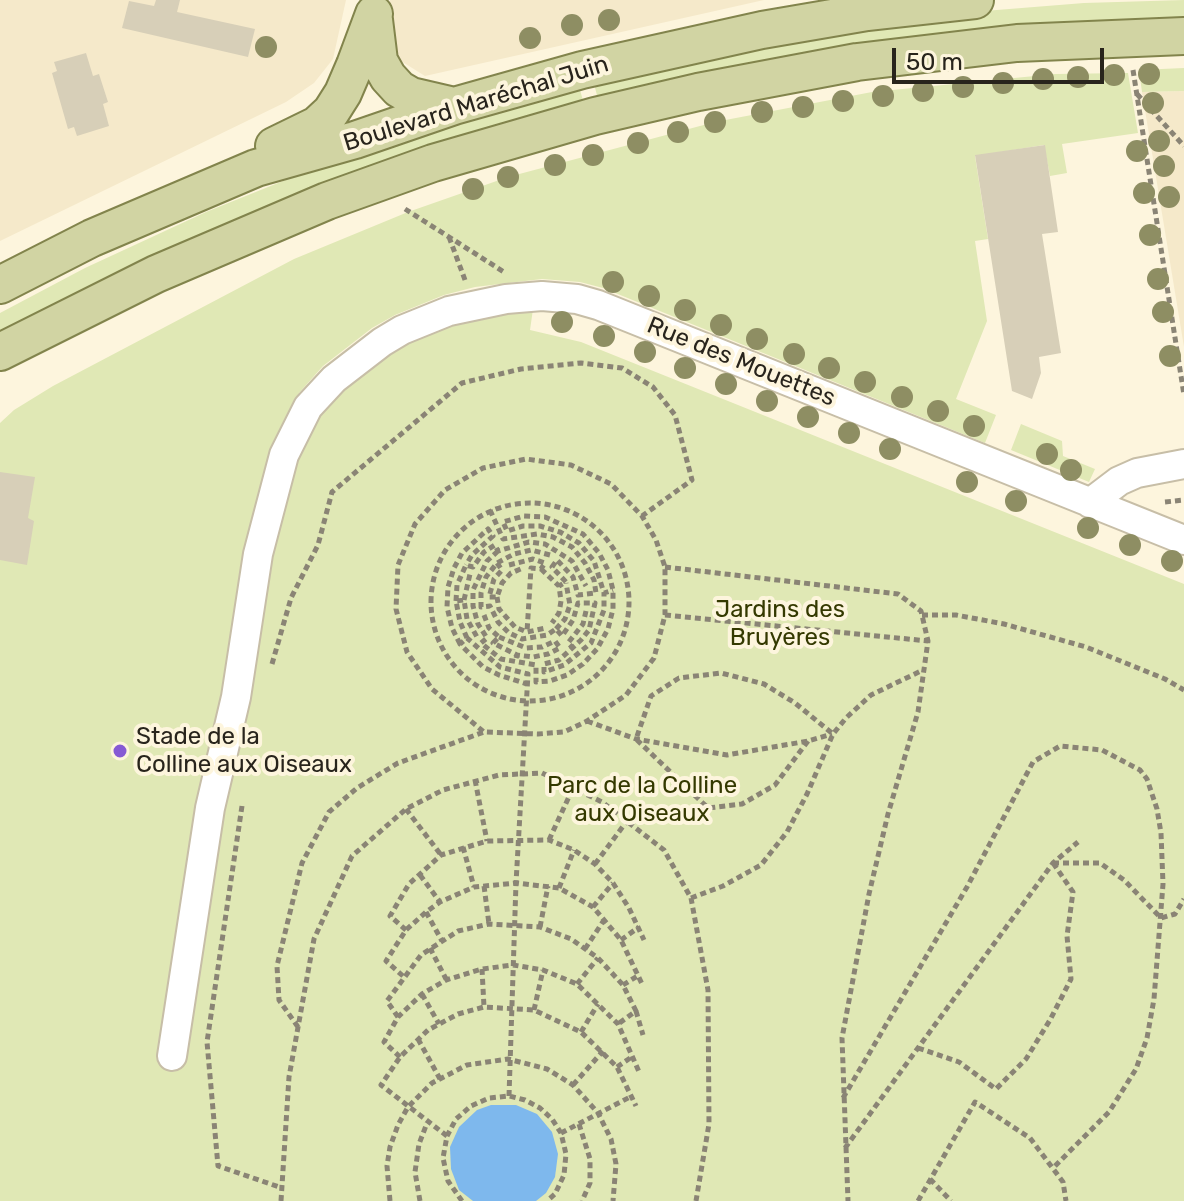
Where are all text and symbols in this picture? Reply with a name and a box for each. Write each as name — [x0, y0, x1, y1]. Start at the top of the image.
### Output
scale bar — [896, 32, 1108, 82]
text: 50 m — [906, 48, 963, 76]
street label: Boulevard Maréchal Juin — [340, 50, 612, 158]
street label: Rue des Mouettes — [643, 311, 839, 413]
park label: Jardins des Bruyères — [715, 596, 845, 652]
place label: Stade de la Colline aux Oiseaux — [136, 723, 352, 779]
marker: Stade de la Colline aux Oiseaux — [111, 742, 129, 760]
park label: Parc de la Colline aux Oiseaux — [547, 772, 737, 828]

